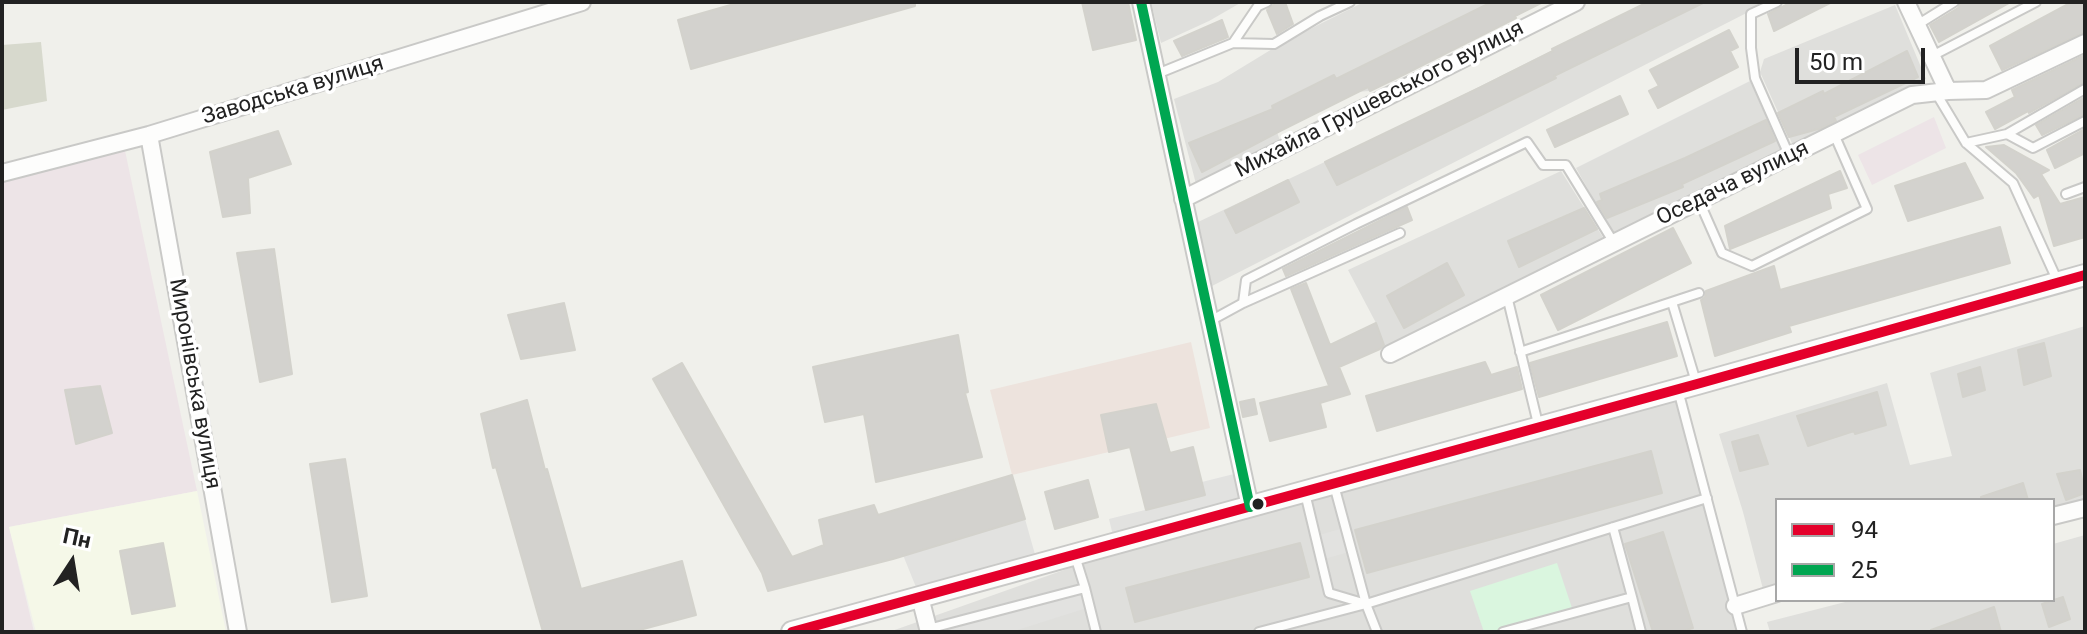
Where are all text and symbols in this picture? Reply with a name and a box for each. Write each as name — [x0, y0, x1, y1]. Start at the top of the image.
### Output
street label: Михайла Грушевського вулиця — [1231, 16, 1529, 184]
scale bar — [1799, 32, 1929, 82]
text: 50 m — [1809, 48, 1863, 76]
street label: Заводська вулиця — [199, 51, 387, 131]
street label: Оседача вулиця — [1653, 136, 1813, 232]
street label: Миронівська вулиця — [162, 277, 226, 491]
unlabelled marker — [1250, 496, 1266, 512]
legend — [1775, 498, 2055, 602]
text: 94 — [1851, 516, 1878, 544]
north arrow — [32, 522, 112, 602]
text: Пн — [61, 523, 93, 553]
text: 25 — [1851, 556, 1878, 584]

